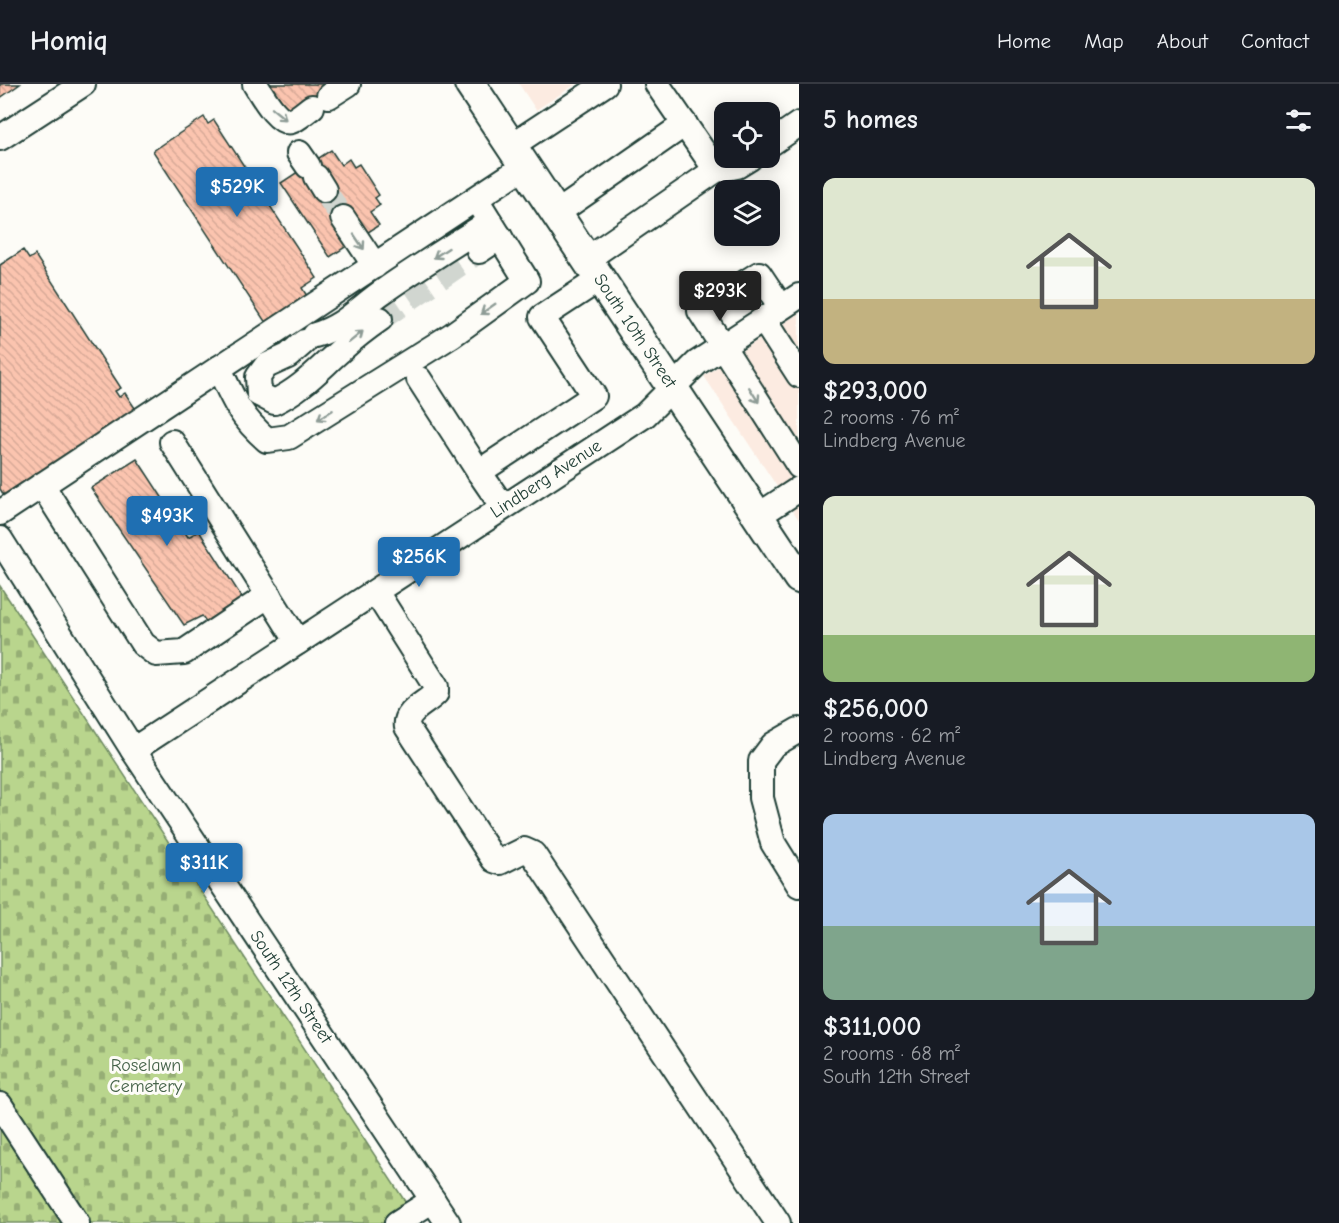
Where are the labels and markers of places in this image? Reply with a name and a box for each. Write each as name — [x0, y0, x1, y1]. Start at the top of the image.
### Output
pin: $529K — [195, 167, 279, 218]
pin: $293K — [678, 271, 762, 322]
pin: $493K — [125, 496, 209, 547]
pin: $256K — [377, 537, 461, 588]
pin: $311K — [162, 843, 246, 894]

